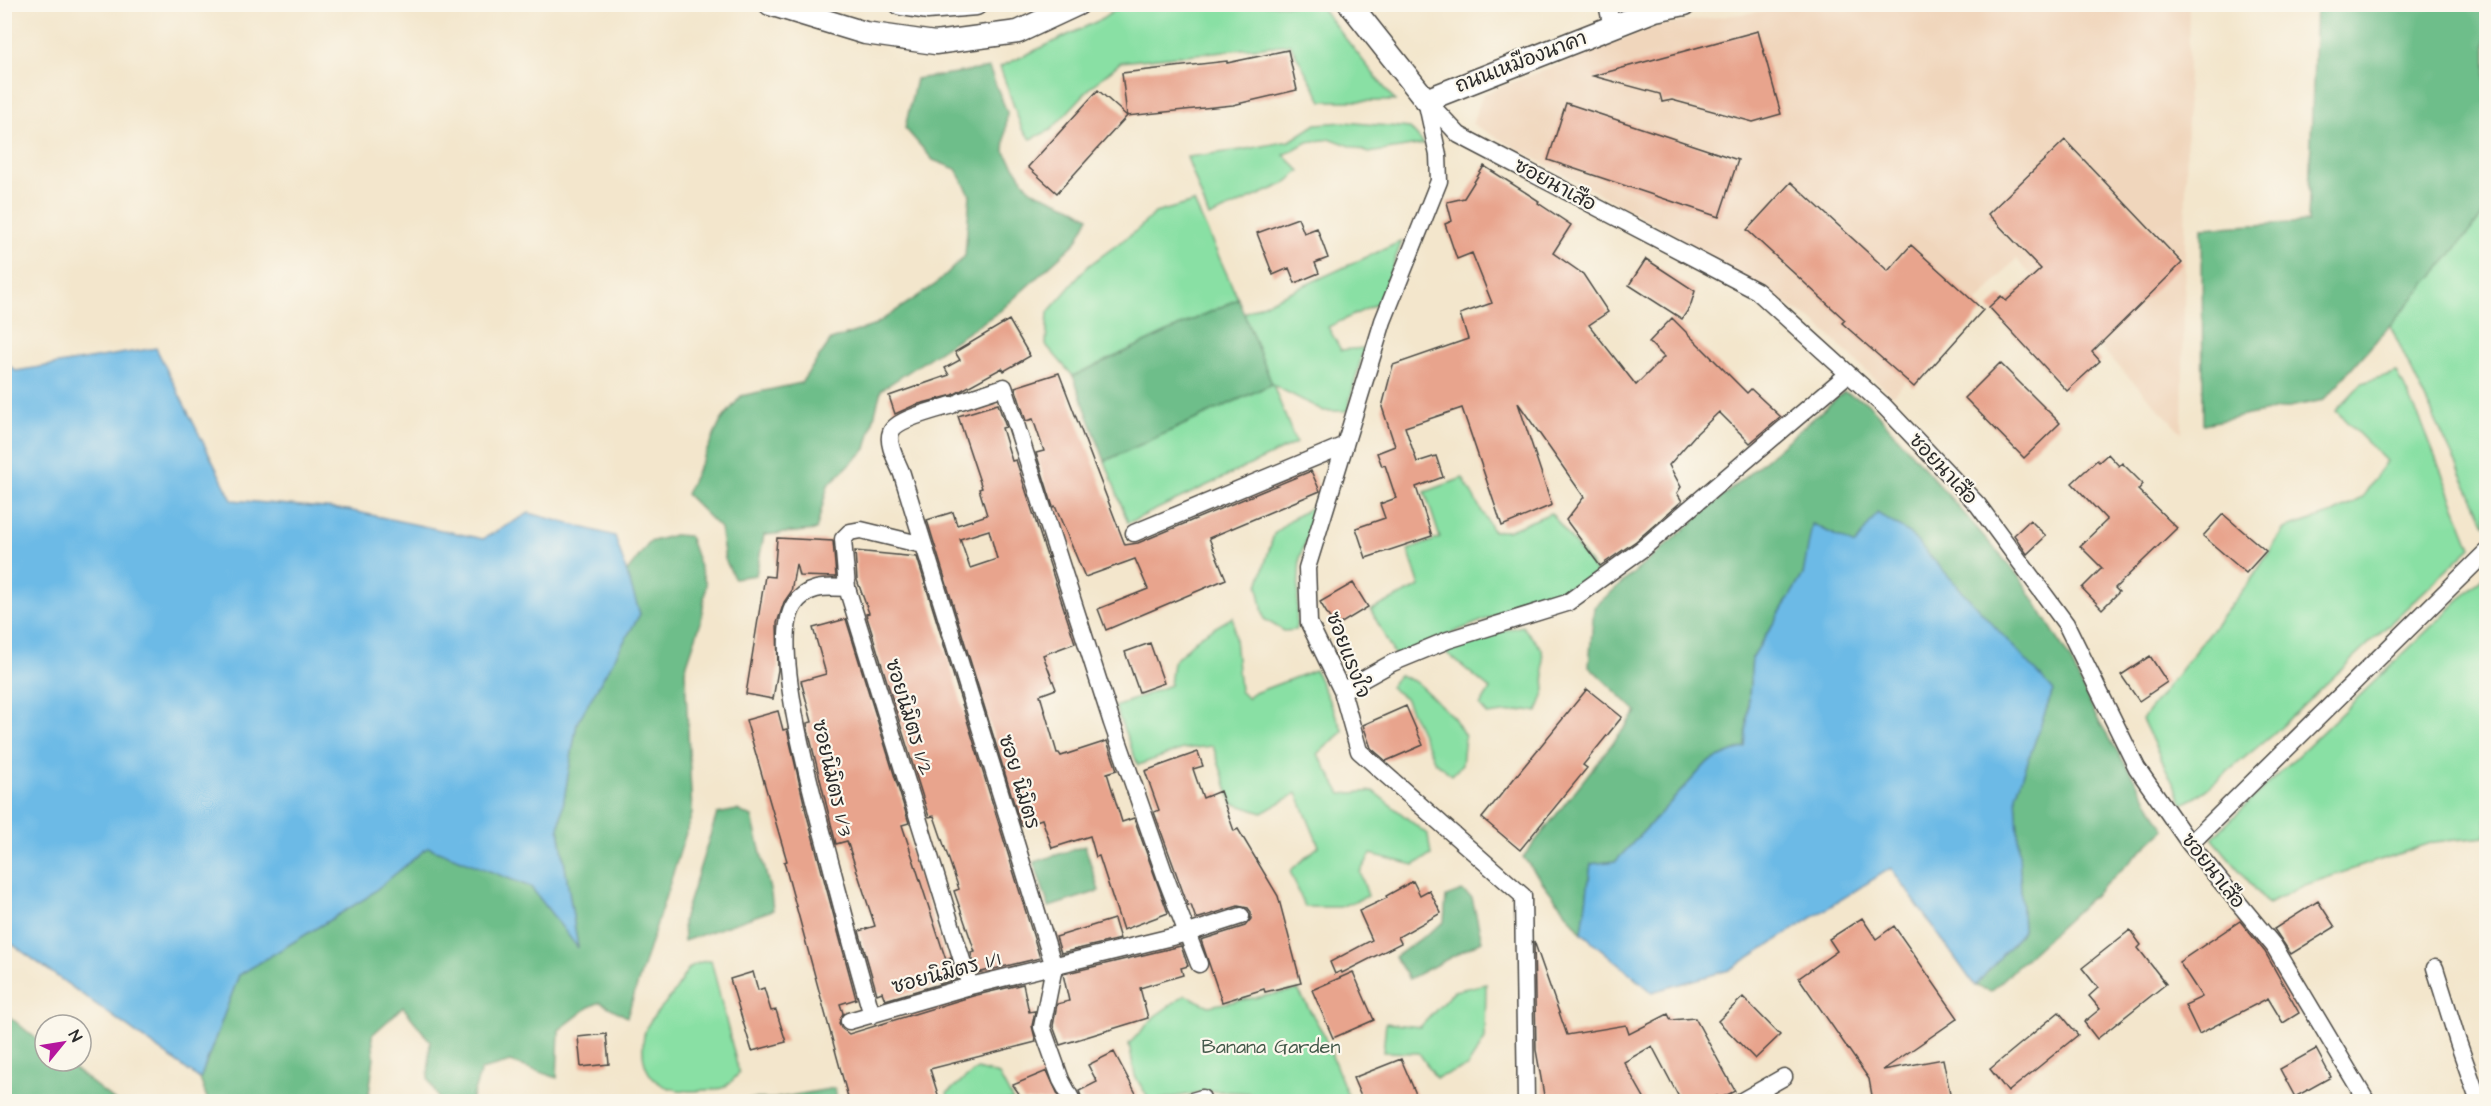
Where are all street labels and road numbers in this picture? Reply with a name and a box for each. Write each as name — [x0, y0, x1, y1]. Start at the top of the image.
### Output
street label: ถนนเหมืองนาคา — [1451, 24, 1591, 100]
street label: ซอยนาเสือ — [1509, 152, 1601, 218]
street label: ซอยนาเสือ — [1902, 427, 1984, 511]
street label: ซอยแรงใจ — [1319, 608, 1377, 702]
street label: ซอยนิมิตร 1/2 — [878, 655, 940, 779]
street label: ซอยนิมิตร 1/3 — [805, 717, 859, 839]
street label: ซอย นิมิตร — [991, 731, 1047, 833]
street label: ซอยนาเสือ — [2175, 827, 2251, 915]
street label: ซอยนิมิตร 1/1 — [889, 945, 1004, 1001]

